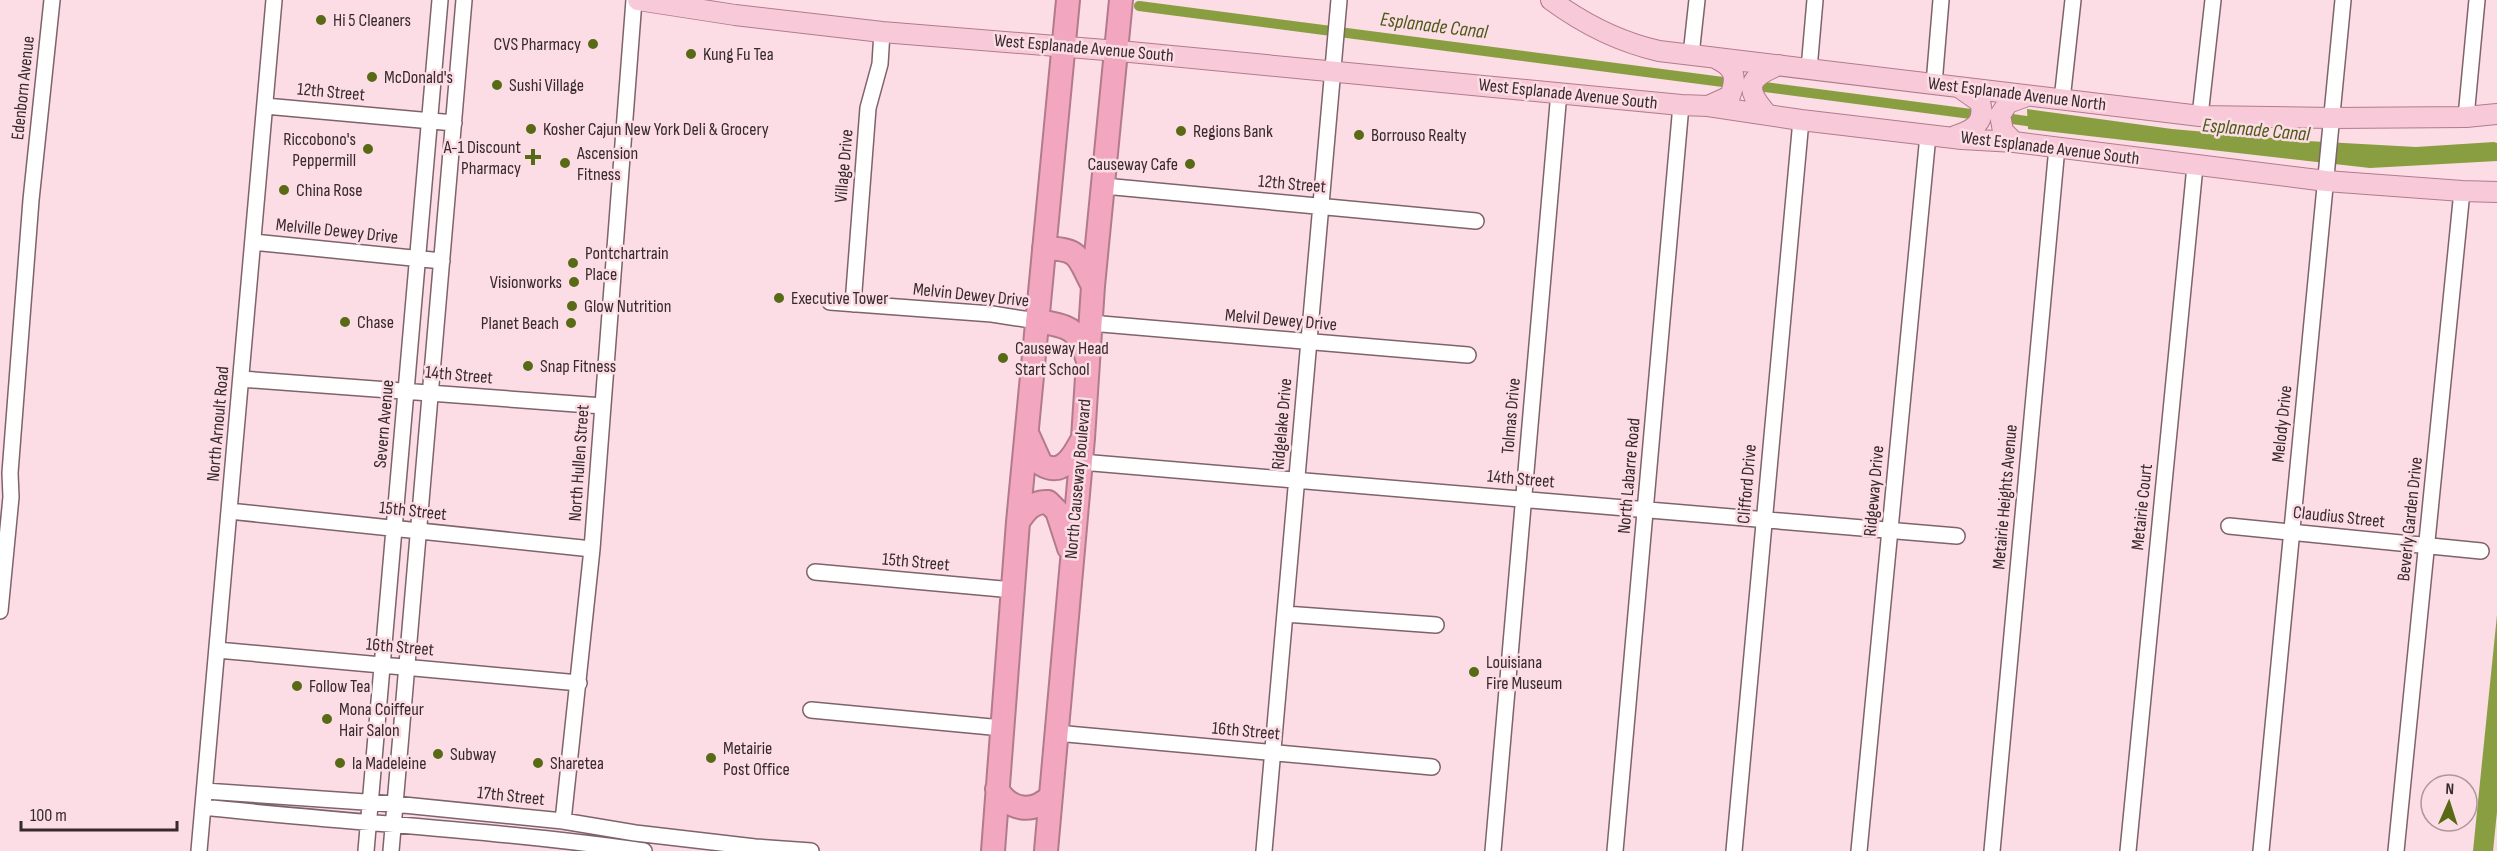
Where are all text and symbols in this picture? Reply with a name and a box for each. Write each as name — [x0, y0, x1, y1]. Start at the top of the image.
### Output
water label: Esplanade Canal — [1379, 8, 1490, 45]
place label: Hi 5 Cleaners — [333, 10, 411, 31]
marker: Hi 5 Cleaners — [314, 13, 328, 27]
street label: West Esplanade Avenue South — [993, 30, 1175, 66]
place label: CVS Pharmacy — [494, 34, 581, 55]
street label: Edenborn Avenue — [7, 35, 39, 141]
marker: CVS Pharmacy — [586, 37, 600, 51]
place label: Kung Fu Tea — [703, 44, 774, 65]
marker: Kung Fu Tea — [684, 47, 698, 61]
place label: McDonald's — [384, 67, 453, 88]
marker: McDonald's — [365, 70, 379, 84]
street label: West Esplanade Avenue North — [1927, 73, 2107, 115]
street label: West Esplanade Avenue South — [1477, 74, 1659, 114]
place label: Sushi Village — [509, 75, 584, 96]
marker: Sushi Village — [490, 78, 504, 92]
street label: 12th Street — [296, 79, 366, 105]
water label: Esplanade Canal — [2201, 113, 2312, 147]
place label: Kosher Cajun New York Deli & Grocery — [543, 119, 769, 140]
place label: Regions Bank — [1193, 121, 1273, 142]
marker: Kosher Cajun New York Deli & Grocery — [524, 122, 538, 136]
marker: Regions Bank — [1174, 124, 1188, 138]
place label: Borrouso Realty — [1371, 125, 1466, 146]
street label: West Esplanade Avenue South — [1959, 127, 2141, 169]
street label: Village Drive — [830, 128, 858, 204]
marker: Borrouso Realty — [1352, 128, 1366, 142]
place label: Riccobono's Peppermill — [283, 129, 356, 171]
place label: A-1 Discount Pharmacy — [443, 137, 521, 179]
marker: Riccobono's Peppermill — [361, 142, 375, 156]
place label: Ascension Fitness — [576, 143, 638, 185]
marker: A-1 Discount Pharmacy — [526, 150, 540, 164]
place label: Causeway Cafe — [1088, 154, 1178, 175]
marker: Ascension Fitness — [558, 156, 572, 170]
marker: Causeway Cafe — [1183, 157, 1197, 171]
street label: 12th Street — [1257, 171, 1327, 197]
place label: China Rose — [296, 180, 363, 201]
marker: China Rose — [277, 183, 291, 197]
street label: Melville Dewey Drive — [275, 214, 399, 248]
place label: Pontchartrain Place — [585, 243, 669, 285]
marker: Pontchartrain Place — [566, 256, 580, 270]
place label: Visionworks — [490, 272, 562, 293]
marker: Visionworks — [567, 275, 581, 289]
street label: Melvin Dewey Drive — [912, 278, 1030, 312]
place label: Executive Tower — [791, 288, 889, 309]
marker: Executive Tower — [772, 291, 786, 305]
place label: Glow Nutrition — [584, 296, 671, 317]
marker: Glow Nutrition — [565, 299, 579, 313]
street label: Melvil Dewey Drive — [1224, 305, 1338, 335]
place label: Chase — [357, 312, 394, 333]
place label: Planet Beach — [481, 313, 559, 334]
marker: Chase — [338, 315, 352, 329]
marker: Planet Beach — [564, 316, 578, 330]
place label: Causeway Head Start School — [1015, 338, 1109, 380]
marker: Causeway Head Start School — [996, 351, 1010, 365]
place label: Snap Fitness — [540, 356, 616, 377]
marker: Snap Fitness — [521, 359, 535, 373]
street label: 14th Street — [424, 362, 494, 388]
street label: North Arnoult Road — [202, 365, 234, 483]
street label: Ridgelake Drive — [1268, 377, 1296, 471]
street label: Tolmas Drive — [1497, 377, 1525, 455]
street label: Severn Avenue — [370, 379, 398, 469]
street label: Melody Drive — [2268, 384, 2296, 464]
street label: North Causeway Boulevard — [1061, 398, 1095, 560]
street label: North Hullen Street — [564, 403, 594, 522]
street label: North Labarre Road — [1613, 417, 1645, 535]
street label: Metairie Heights Avenue — [1988, 424, 2022, 570]
street label: Clifford Drive — [1733, 443, 1761, 525]
street label: Ridgeway Drive — [1860, 445, 1888, 537]
street label: Beverly Garden Drive — [2393, 456, 2427, 582]
street label: Metairie Court — [2127, 462, 2157, 551]
street label: 14th Street — [1486, 466, 1556, 492]
street label: 15th Street — [378, 497, 448, 525]
street label: Claudius Street — [2292, 502, 2386, 532]
street label: 15th Street — [881, 549, 951, 575]
street label: 16th Street — [365, 634, 435, 660]
place label: Louisiana Fire Museum — [1486, 652, 1562, 694]
marker: Louisiana Fire Museum — [1467, 665, 1481, 679]
place label: Follow Tea — [309, 676, 370, 697]
marker: Follow Tea — [290, 679, 304, 693]
place label: Mona Coiffeur Hair Salon — [339, 699, 424, 741]
marker: Mona Coiffeur Hair Salon — [320, 712, 334, 726]
street label: 16th Street — [1211, 718, 1281, 744]
place label: Metairie Post Office — [723, 738, 790, 780]
place label: Subway — [450, 744, 496, 765]
marker: Subway — [431, 747, 445, 761]
marker: Metairie Post Office — [704, 751, 718, 765]
place label: la Madeleine — [352, 753, 426, 774]
place label: Sharetea — [550, 753, 604, 774]
marker: la Madeleine — [333, 756, 347, 770]
marker: Sharetea — [531, 756, 545, 770]
north arrow — [2419, 773, 2479, 833]
text: N — [2445, 780, 2454, 799]
street label: 17th Street — [476, 782, 546, 810]
scale bar — [21, 794, 177, 832]
text: 100 m — [30, 805, 67, 826]

